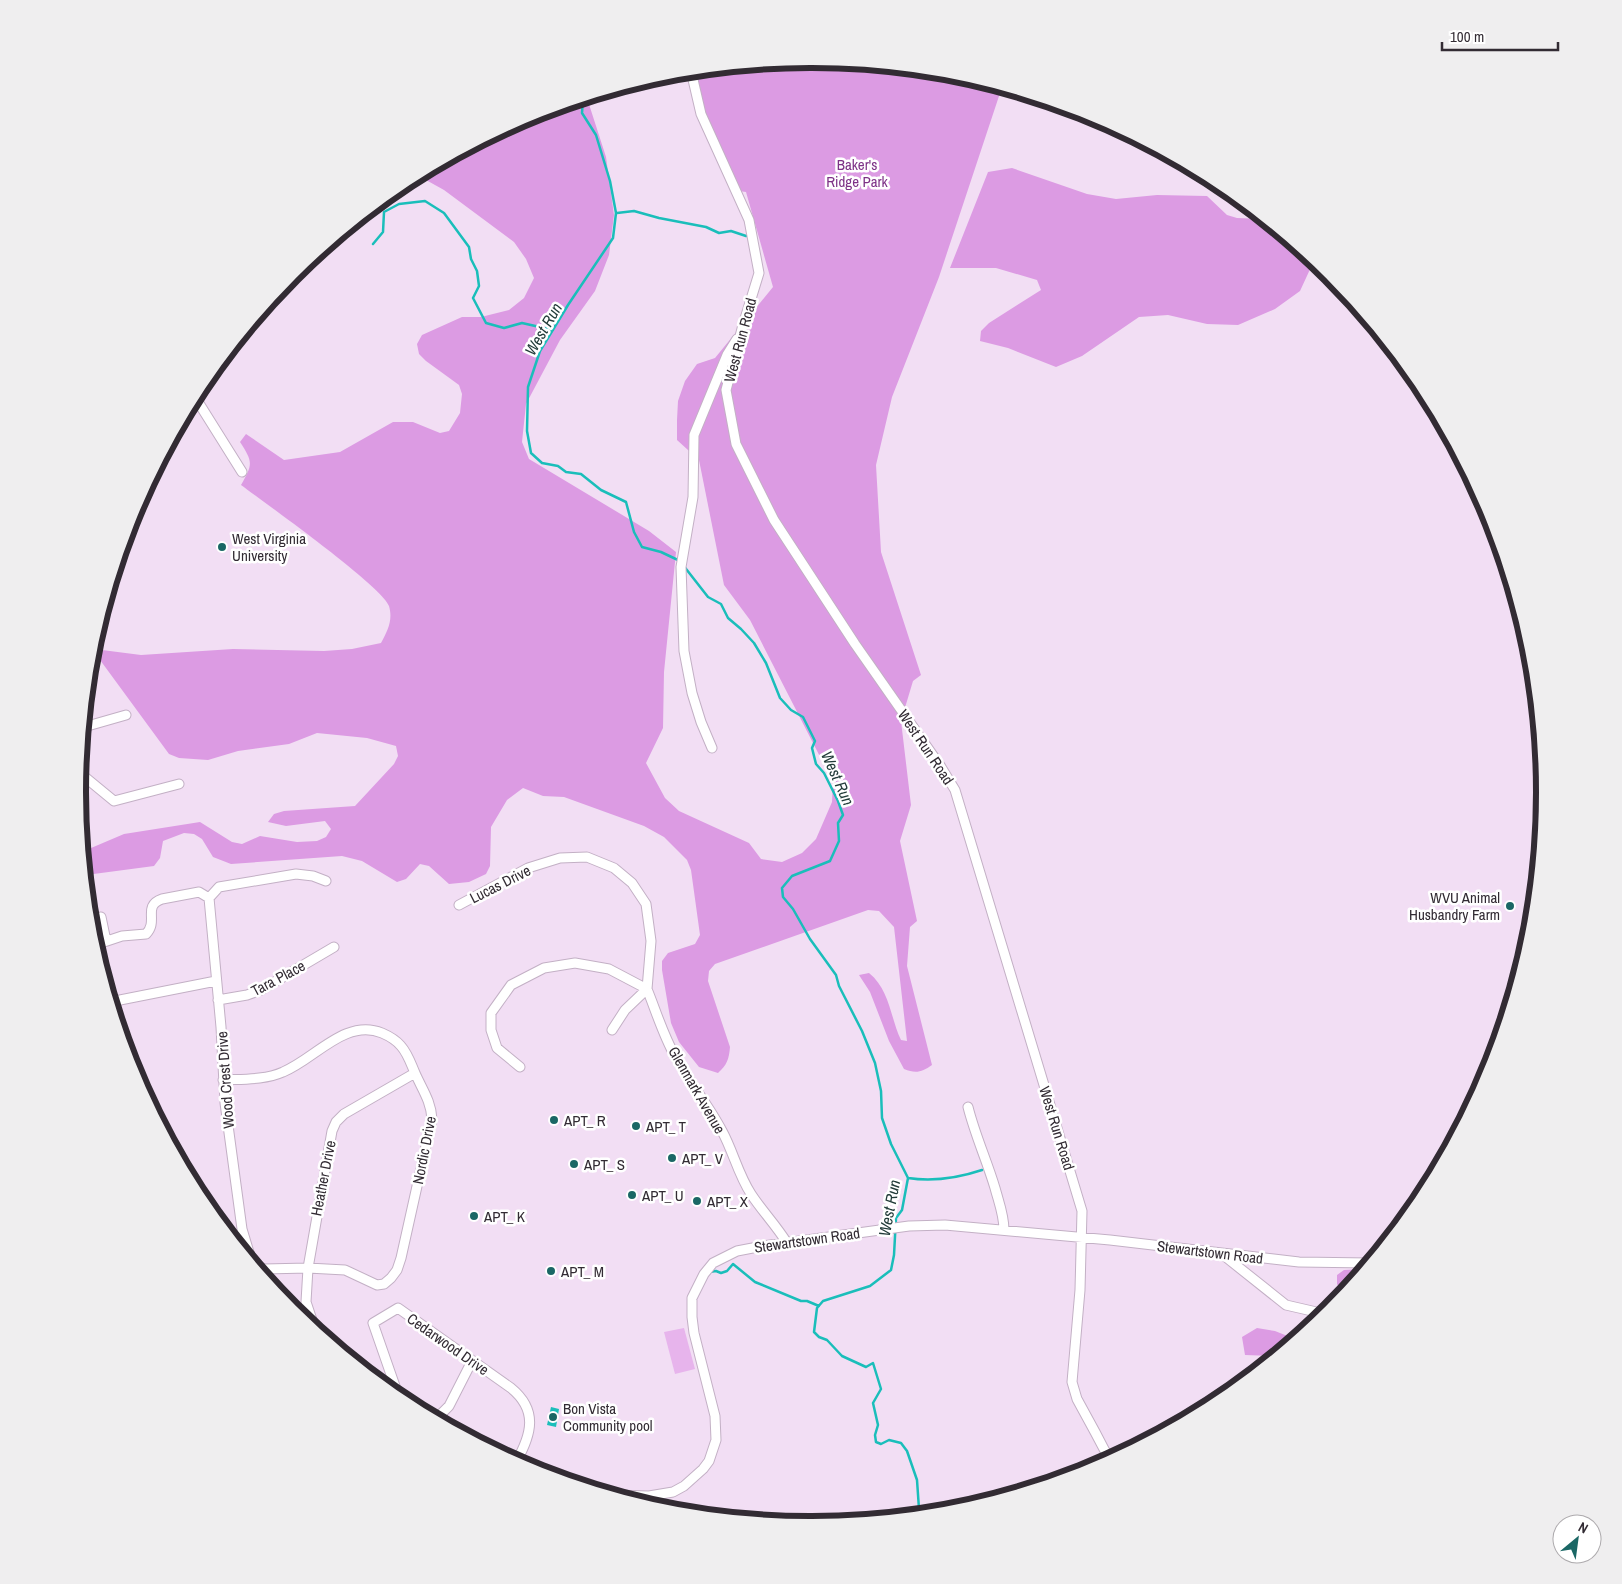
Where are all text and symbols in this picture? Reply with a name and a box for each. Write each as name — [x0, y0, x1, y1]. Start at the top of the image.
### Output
scale bar — [1442, 20, 1558, 52]
text: 100 m — [1450, 26, 1484, 47]
park label: Baker's Ridge Park — [826, 154, 889, 192]
street label: West Run Road — [719, 295, 761, 385]
water label: West Run — [519, 299, 567, 359]
place label: West Virginia University — [232, 528, 306, 566]
marker: West Virginia University — [216, 541, 228, 553]
street label: West Run Road — [893, 705, 959, 789]
water label: West Run — [816, 747, 860, 809]
street label: Lucas Drive — [466, 860, 534, 908]
place label: WVU Animal Husbandry Farm — [1409, 887, 1500, 925]
marker: WVU Animal Husbandry Farm — [1504, 900, 1516, 912]
street label: Tara Place — [247, 955, 309, 1001]
street label: Wood Crest Drive — [211, 1030, 239, 1129]
street label: Glenmark Avenue — [664, 1043, 731, 1138]
street label: West Run Road — [1034, 1084, 1080, 1172]
place label: APT_ R — [563, 1110, 606, 1131]
street label: Nordic Drive — [407, 1114, 441, 1186]
marker: APT_ R — [548, 1114, 560, 1126]
place label: APT_ T — [645, 1116, 687, 1137]
marker: APT_ T — [630, 1120, 642, 1132]
street label: Heather Drive — [305, 1138, 341, 1218]
place label: APT_ V — [681, 1148, 724, 1169]
marker: APT_ V — [666, 1152, 678, 1164]
place label: APT_ S — [583, 1154, 625, 1175]
marker: APT_ S — [568, 1158, 580, 1170]
water label: West Run — [873, 1178, 905, 1238]
place label: APT_ U — [641, 1185, 684, 1206]
marker: APT_ U — [626, 1189, 638, 1201]
place label: APT_ X — [706, 1191, 749, 1212]
marker: APT_ X — [691, 1195, 703, 1207]
place label: APT_ K — [483, 1206, 526, 1227]
marker: APT_ K — [468, 1210, 480, 1222]
street label: Stewartstown Road — [753, 1222, 861, 1258]
street label: Stewartstown Road — [1156, 1235, 1264, 1269]
place label: APT_ M — [560, 1261, 604, 1282]
marker: APT_ M — [545, 1265, 557, 1277]
street label: Cedarwood Drive — [403, 1308, 493, 1380]
place label: Bon Vista Community pool — [563, 1398, 653, 1436]
marker: Bon Vista Community pool — [547, 1411, 559, 1423]
north arrow — [1552, 1514, 1602, 1564]
text: N — [1575, 1518, 1591, 1538]

